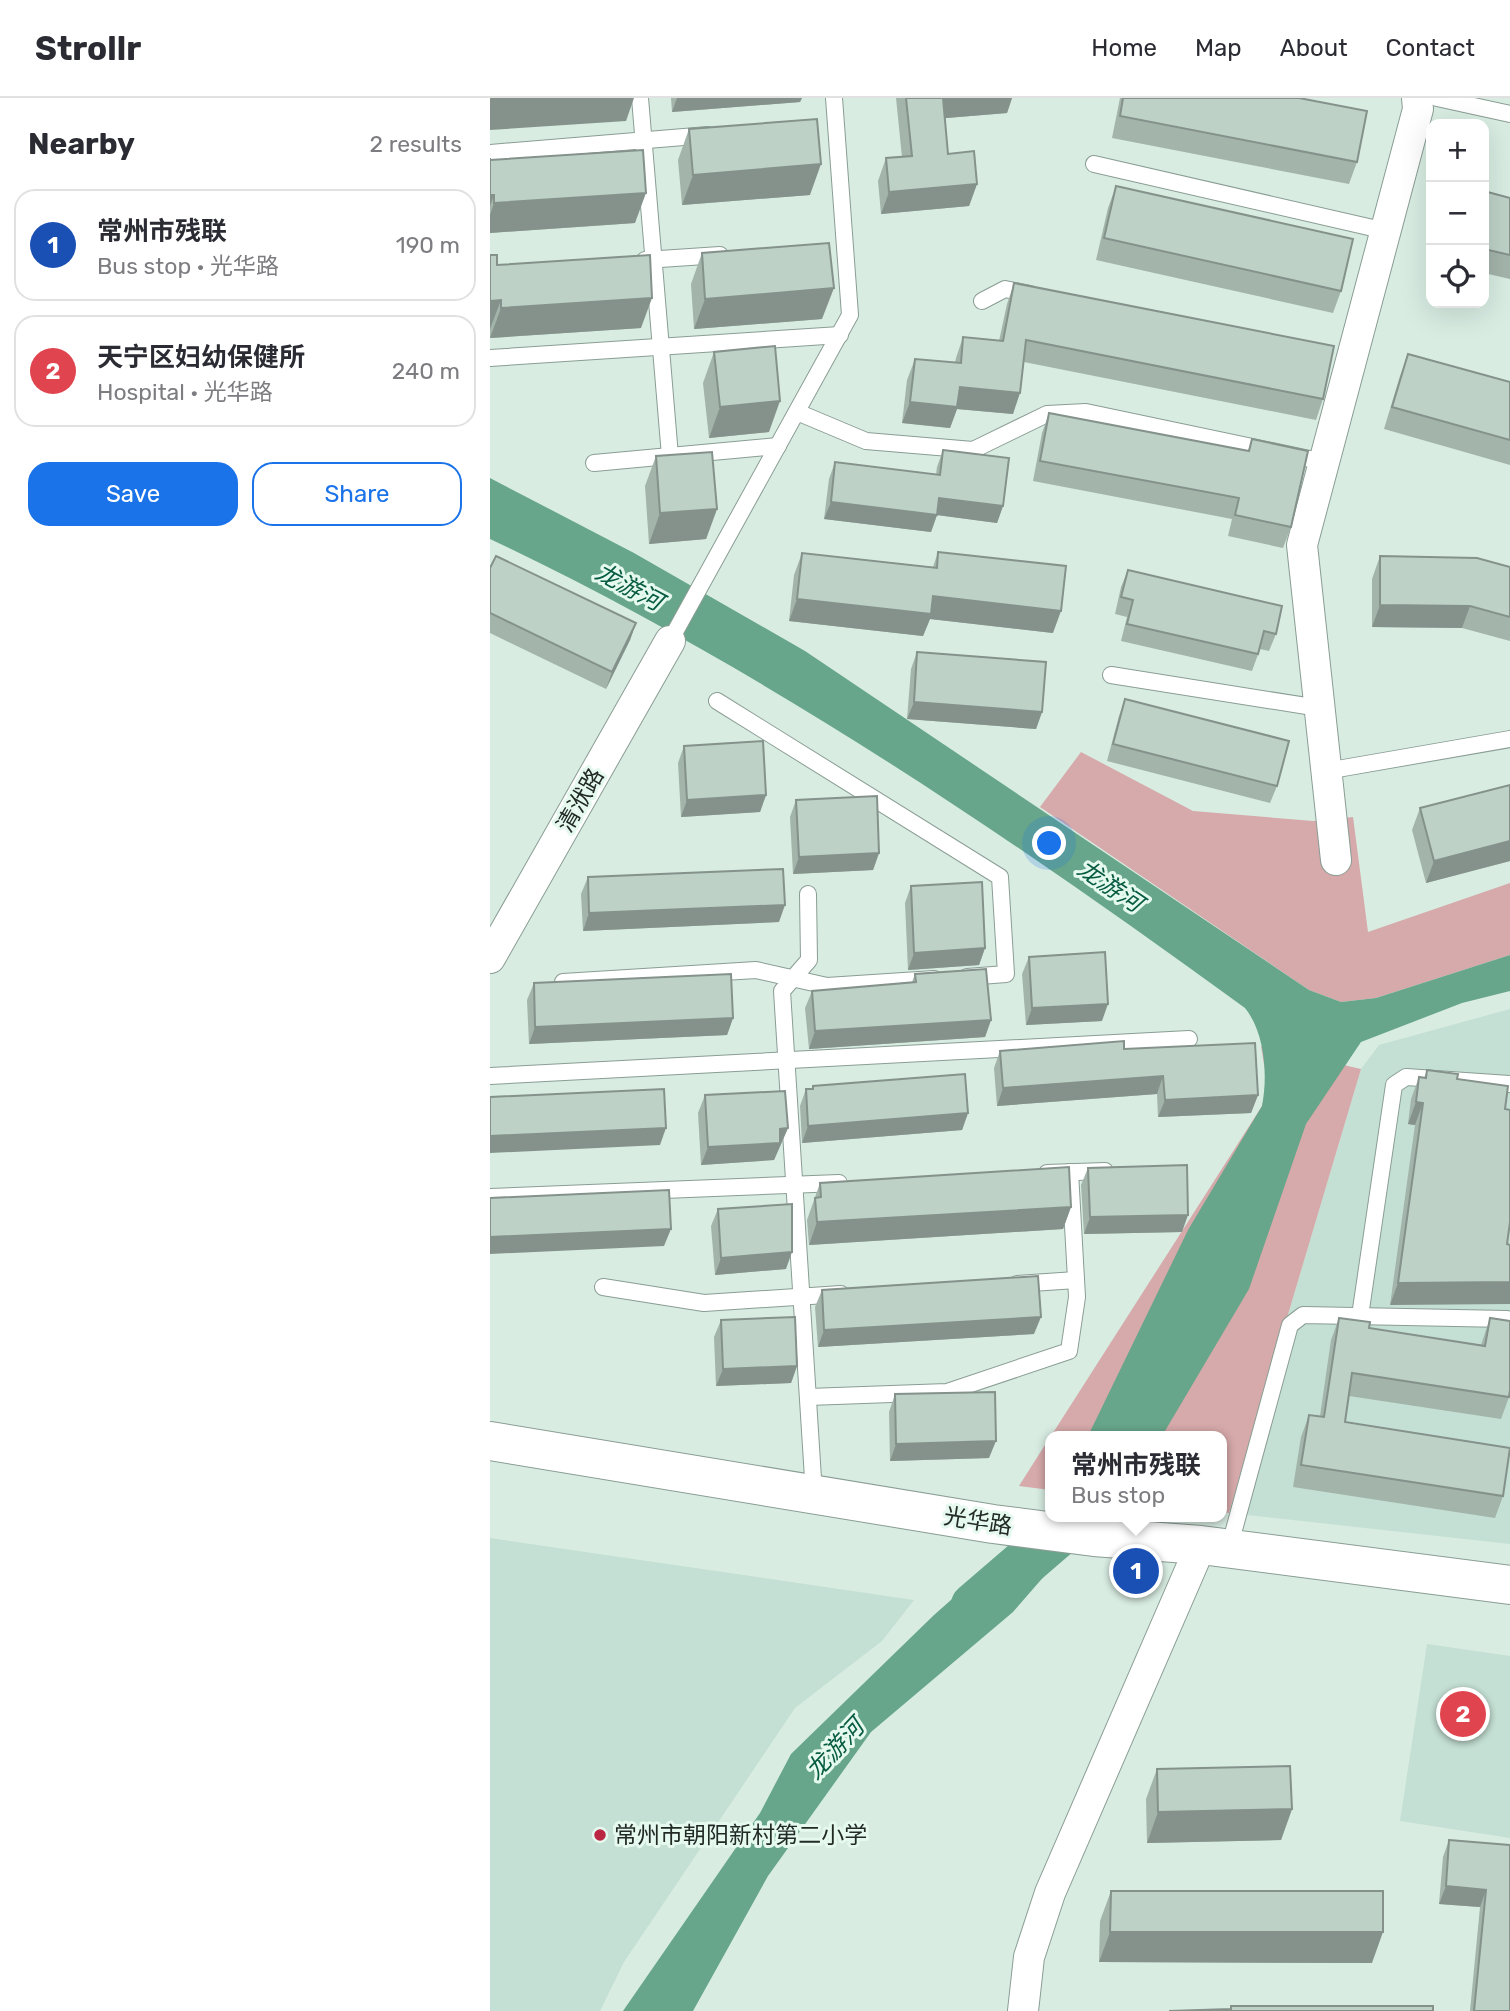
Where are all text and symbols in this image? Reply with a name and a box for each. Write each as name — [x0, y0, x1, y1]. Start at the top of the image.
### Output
text: Strollr — [35, 29, 141, 68]
text: Home — [1091, 34, 1157, 62]
text: Map — [1195, 34, 1242, 62]
text: About — [1280, 34, 1348, 62]
text: Contact — [1386, 34, 1475, 62]
map controls — [1426, 119, 1489, 308]
button: + — [1426, 119, 1489, 182]
text: Nearby — [28, 126, 135, 162]
text: 2 results — [370, 130, 462, 158]
button: − — [1426, 182, 1489, 245]
text: 常州市残联 — [97, 216, 227, 247]
text: 1 — [47, 231, 59, 259]
text: 190 m — [396, 231, 460, 259]
button: locate — [1426, 245, 1489, 308]
text: Bus stop · 光华路 — [97, 252, 279, 280]
text: 天宁区妇幼保健所 — [97, 342, 305, 373]
text: 2 — [46, 357, 60, 385]
text: 240 m — [392, 357, 460, 385]
text: Hospital · 光华路 — [97, 378, 273, 406]
button: Save — [28, 462, 238, 526]
button: Share — [252, 462, 462, 526]
water label: 龙游河 — [591, 558, 671, 618]
street label: 清洑路 — [551, 763, 609, 837]
your location — [1032, 826, 1066, 860]
water label: 龙游河 — [1072, 854, 1151, 920]
popup — [1045, 1431, 1227, 1522]
text: 常州市残联 — [1071, 1450, 1201, 1481]
text: Bus stop — [1071, 1481, 1165, 1509]
street label: 光华路 — [942, 1502, 1014, 1540]
pin: 1 — [1113, 1545, 1159, 1597]
pin: 2 — [1440, 1688, 1486, 1740]
water label: 龙游河 — [800, 1710, 873, 1785]
place label: 常州市朝阳新村第二小学 — [614, 1821, 867, 1849]
marker: 常州市朝阳新村第二小学 — [592, 1827, 608, 1843]

